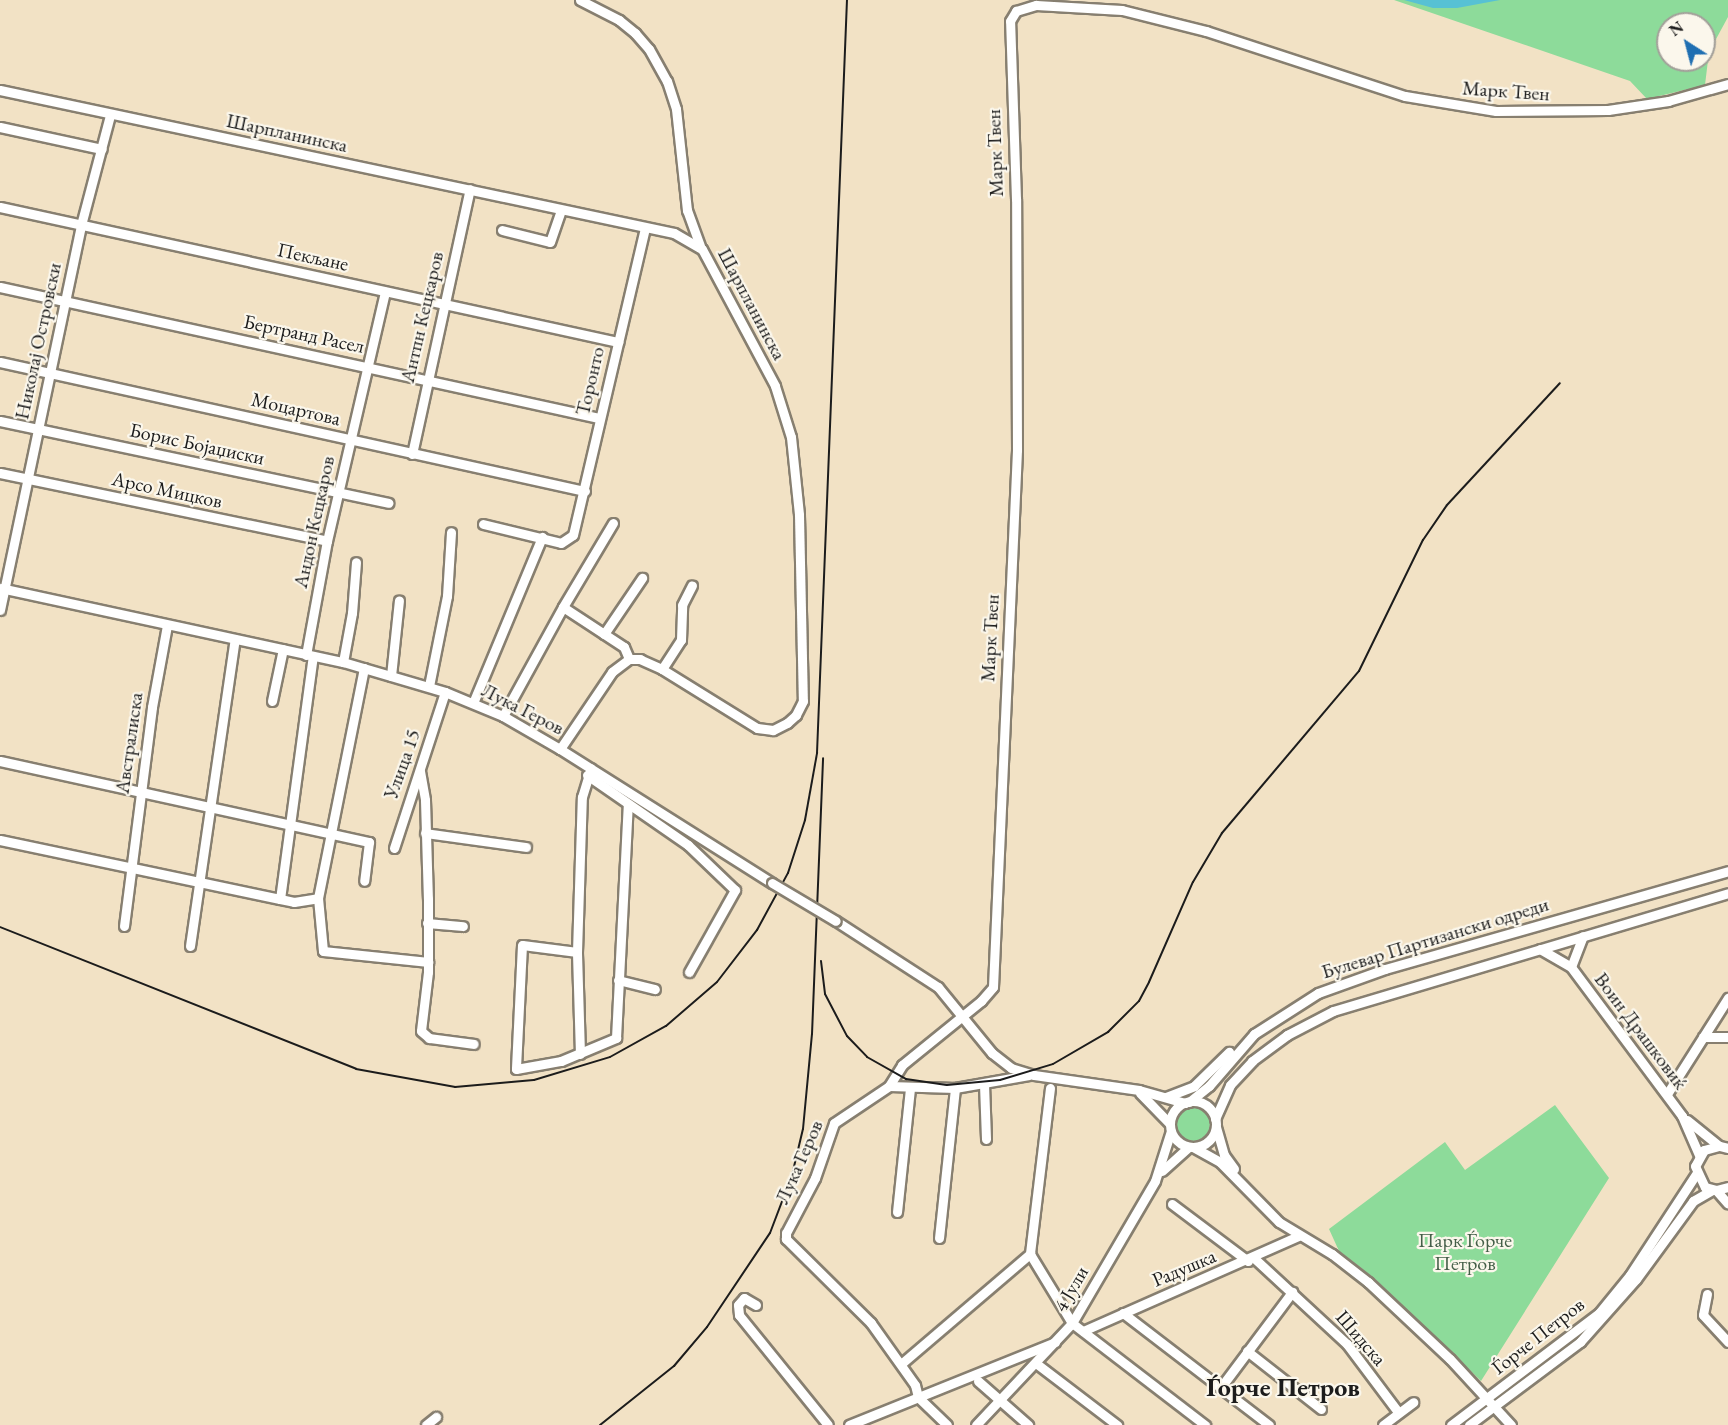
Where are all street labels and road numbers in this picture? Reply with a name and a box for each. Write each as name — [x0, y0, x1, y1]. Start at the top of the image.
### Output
street label: Марк Твен — [1461, 76, 1551, 106]
street label: Шарпланинска — [224, 108, 350, 158]
street label: Марк Твен — [981, 109, 1009, 197]
street label: Пекљане — [275, 238, 351, 276]
street label: Шарпланинска — [712, 244, 792, 364]
street label: Антпн Кецкаров — [395, 249, 449, 385]
street label: Николај Островски — [10, 260, 66, 422]
street label: Бертранд Расел — [241, 309, 367, 359]
street label: Торонто — [570, 344, 610, 418]
street label: Моцартова — [249, 387, 343, 431]
street label: Борис Бојаџиски — [127, 418, 267, 470]
street label: Андон Кецкаров — [288, 454, 340, 590]
street label: Арсо Мицков — [110, 467, 224, 513]
street label: Марк Твен — [976, 594, 1004, 682]
street label: Лука Геров — [478, 678, 568, 740]
street label: Австралиска — [110, 691, 148, 795]
street label: Улица 15 — [378, 726, 426, 802]
street label: Булевар Партизански одреди — [1319, 892, 1551, 984]
street label: Воин Драшковиќ — [1589, 968, 1693, 1094]
street label: Лука Геров — [770, 1116, 828, 1208]
street label: Радушка — [1148, 1244, 1220, 1292]
street label: 4 Јули — [1048, 1262, 1094, 1316]
street label: Ѓорче Петров — [1487, 1292, 1589, 1380]
street label: Шидска — [1330, 1305, 1392, 1371]

